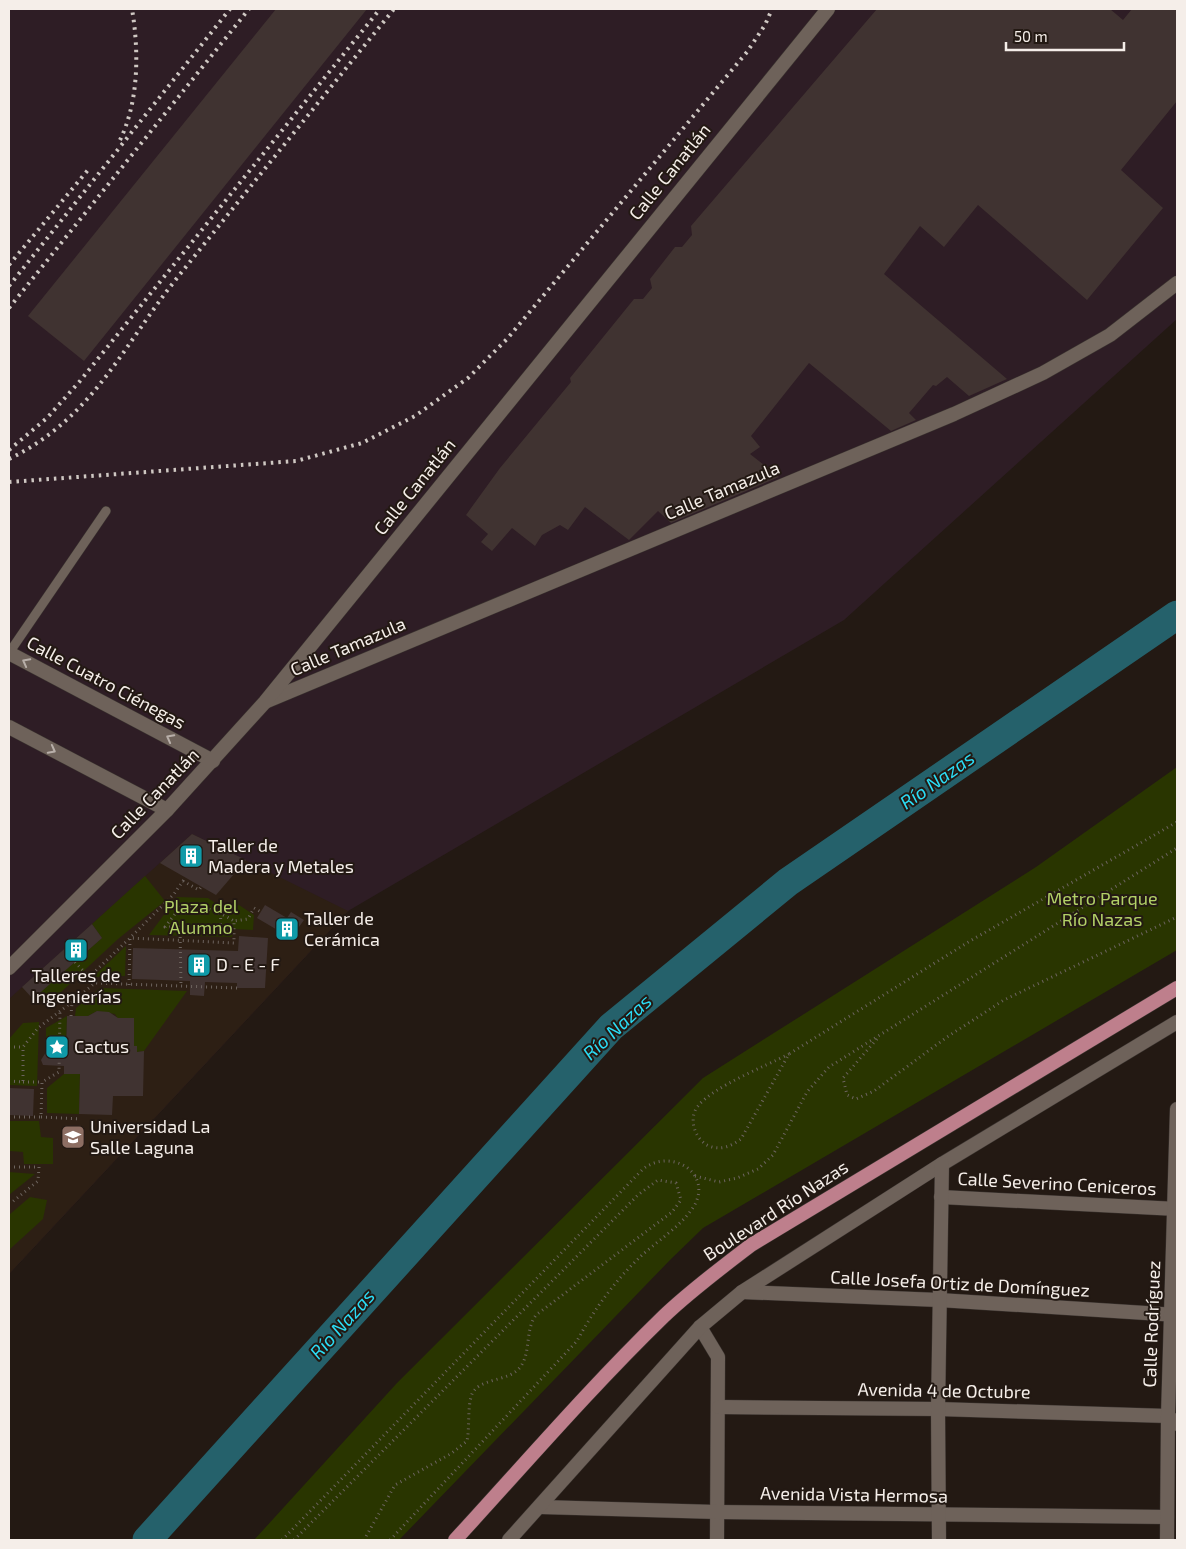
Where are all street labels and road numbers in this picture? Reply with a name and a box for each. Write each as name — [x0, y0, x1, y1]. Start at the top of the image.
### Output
street label: Calle Canatlán — [624, 119, 715, 224]
street label: Calle Canatlán — [369, 434, 460, 539]
street label: Calle Tamazula — [661, 456, 783, 524]
street label: Calle Tamazula — [287, 612, 409, 680]
street label: Calle Cuatro Ciénegas — [23, 631, 190, 733]
street label: Calle Canatlán — [106, 743, 203, 843]
street label: Boulevard Río Nazas — [699, 1155, 852, 1265]
street label: Calle Severino Ceniceros — [957, 1167, 1157, 1199]
street label: Calle Rodríguez — [1138, 1260, 1164, 1388]
street label: Calle Josefa Ortiz de Domínguez — [830, 1265, 1090, 1301]
street label: Avenida 4 de Octubre — [857, 1377, 1031, 1403]
street label: Avenida Vista Hermosa — [760, 1481, 948, 1507]

